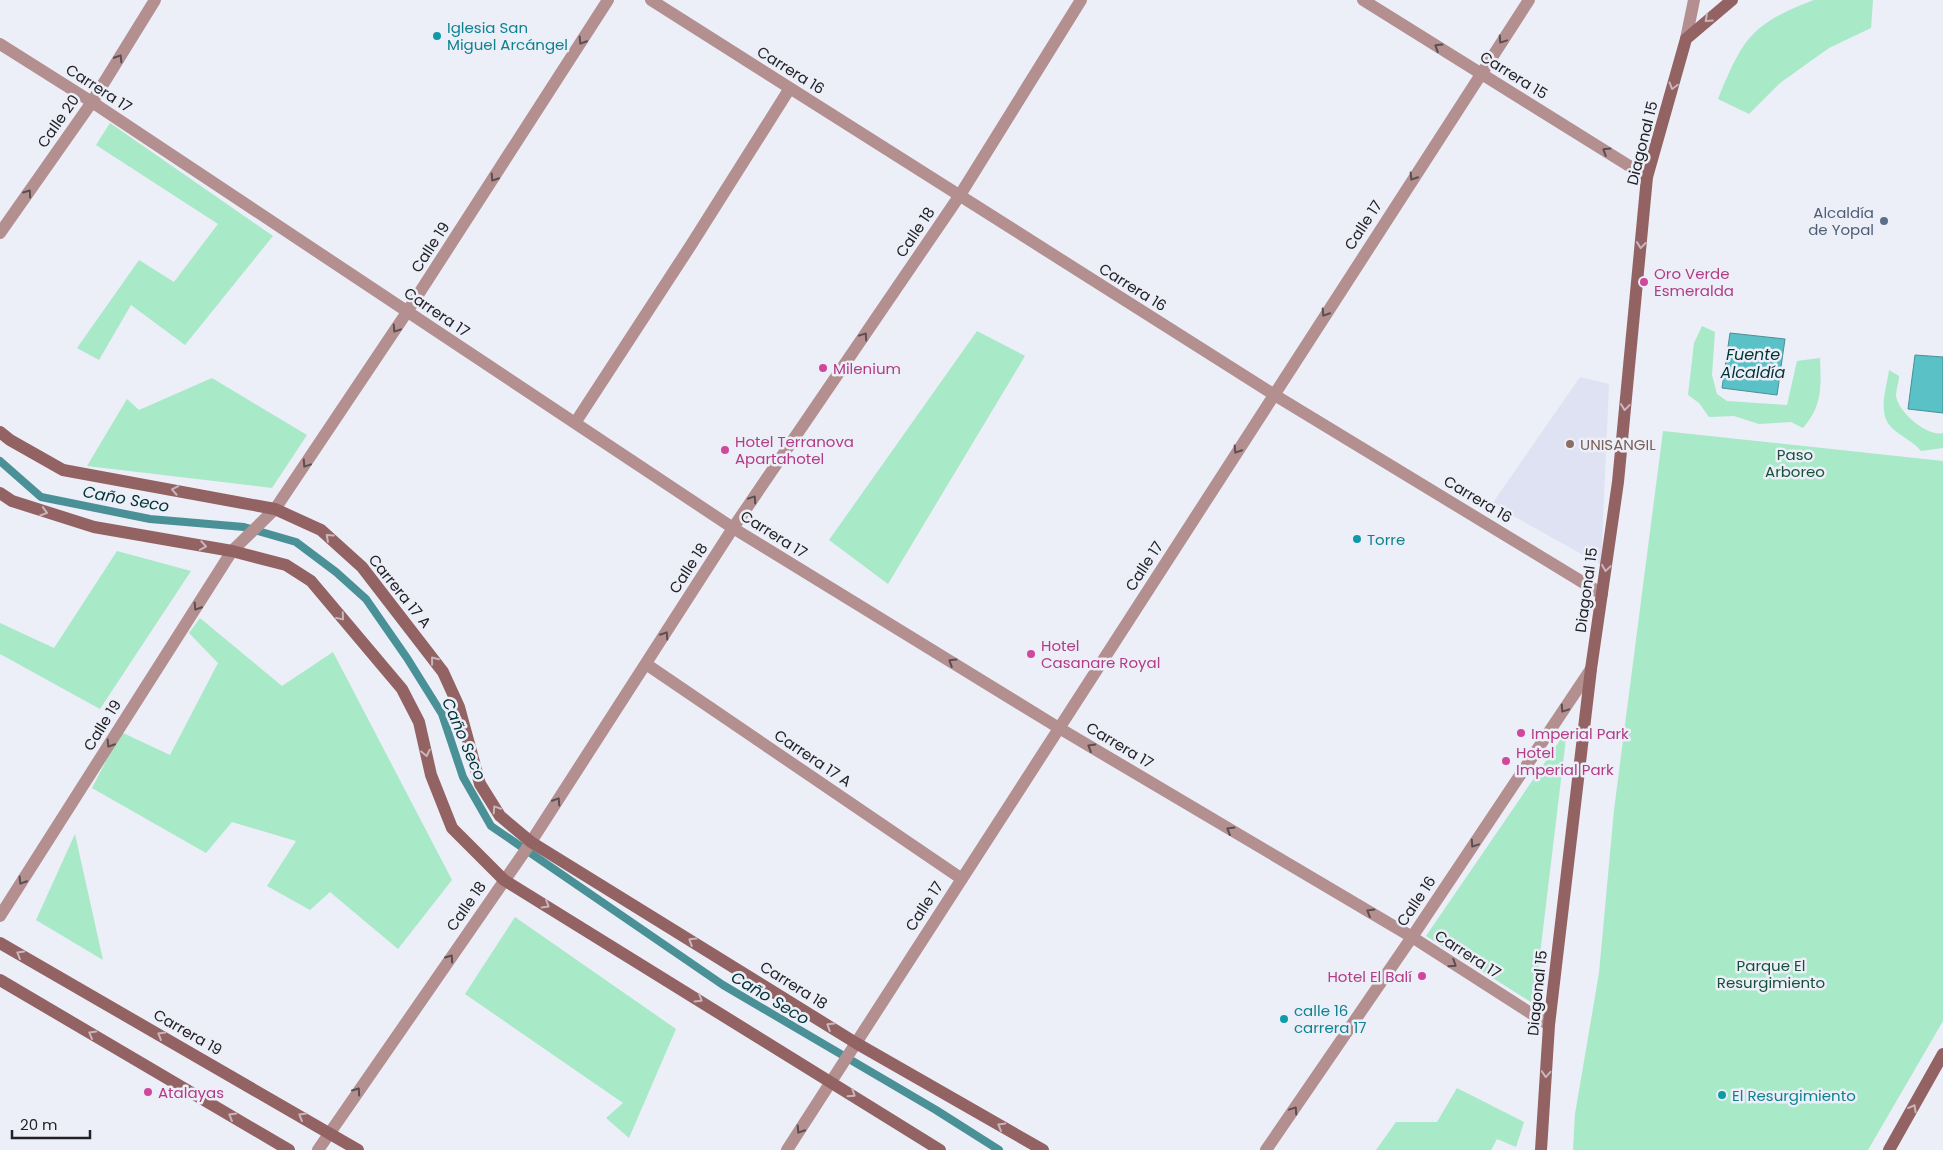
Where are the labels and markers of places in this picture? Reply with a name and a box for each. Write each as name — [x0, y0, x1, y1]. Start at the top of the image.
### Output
place label: Iglesia San Miguel Arcángel — [447, 17, 568, 55]
marker: Iglesia San Miguel Arcángel — [431, 30, 443, 42]
place label: Alcaldía de Yopal — [1808, 202, 1874, 240]
marker: Alcaldía de Yopal — [1878, 215, 1890, 227]
place label: Oro Verde Esmeralda — [1654, 263, 1734, 301]
marker: Oro Verde Esmeralda — [1638, 276, 1650, 288]
place label: Milenium — [833, 358, 901, 379]
marker: Milenium — [817, 362, 829, 374]
place label: Hotel Terranova Apartahotel — [735, 431, 854, 469]
place label: UNISANGIL — [1580, 434, 1656, 455]
marker: UNISANGIL — [1564, 438, 1576, 450]
marker: Hotel Terranova Apartahotel — [719, 444, 731, 456]
place label: Torre — [1367, 529, 1405, 550]
marker: Torre — [1351, 533, 1363, 545]
place label: Hotel Casanare Royal — [1041, 635, 1160, 673]
marker: Hotel Casanare Royal — [1025, 648, 1037, 660]
place label: Imperial Park — [1531, 723, 1629, 744]
marker: Imperial Park — [1515, 727, 1527, 739]
place label: Hotel Imperial Park — [1516, 742, 1614, 780]
marker: Hotel Imperial Park — [1500, 755, 1512, 767]
place label: Hotel El Balí — [1327, 966, 1412, 987]
marker: Hotel El Balí — [1416, 970, 1428, 982]
place label: calle 16 carrera 17 — [1294, 1000, 1366, 1038]
marker: calle 16 carrera 17 — [1278, 1013, 1290, 1025]
place label: Atalayas — [158, 1082, 224, 1103]
place label: El Resurgimiento — [1732, 1085, 1856, 1106]
marker: Atalayas — [142, 1086, 154, 1098]
marker: El Resurgimiento — [1716, 1089, 1728, 1101]

